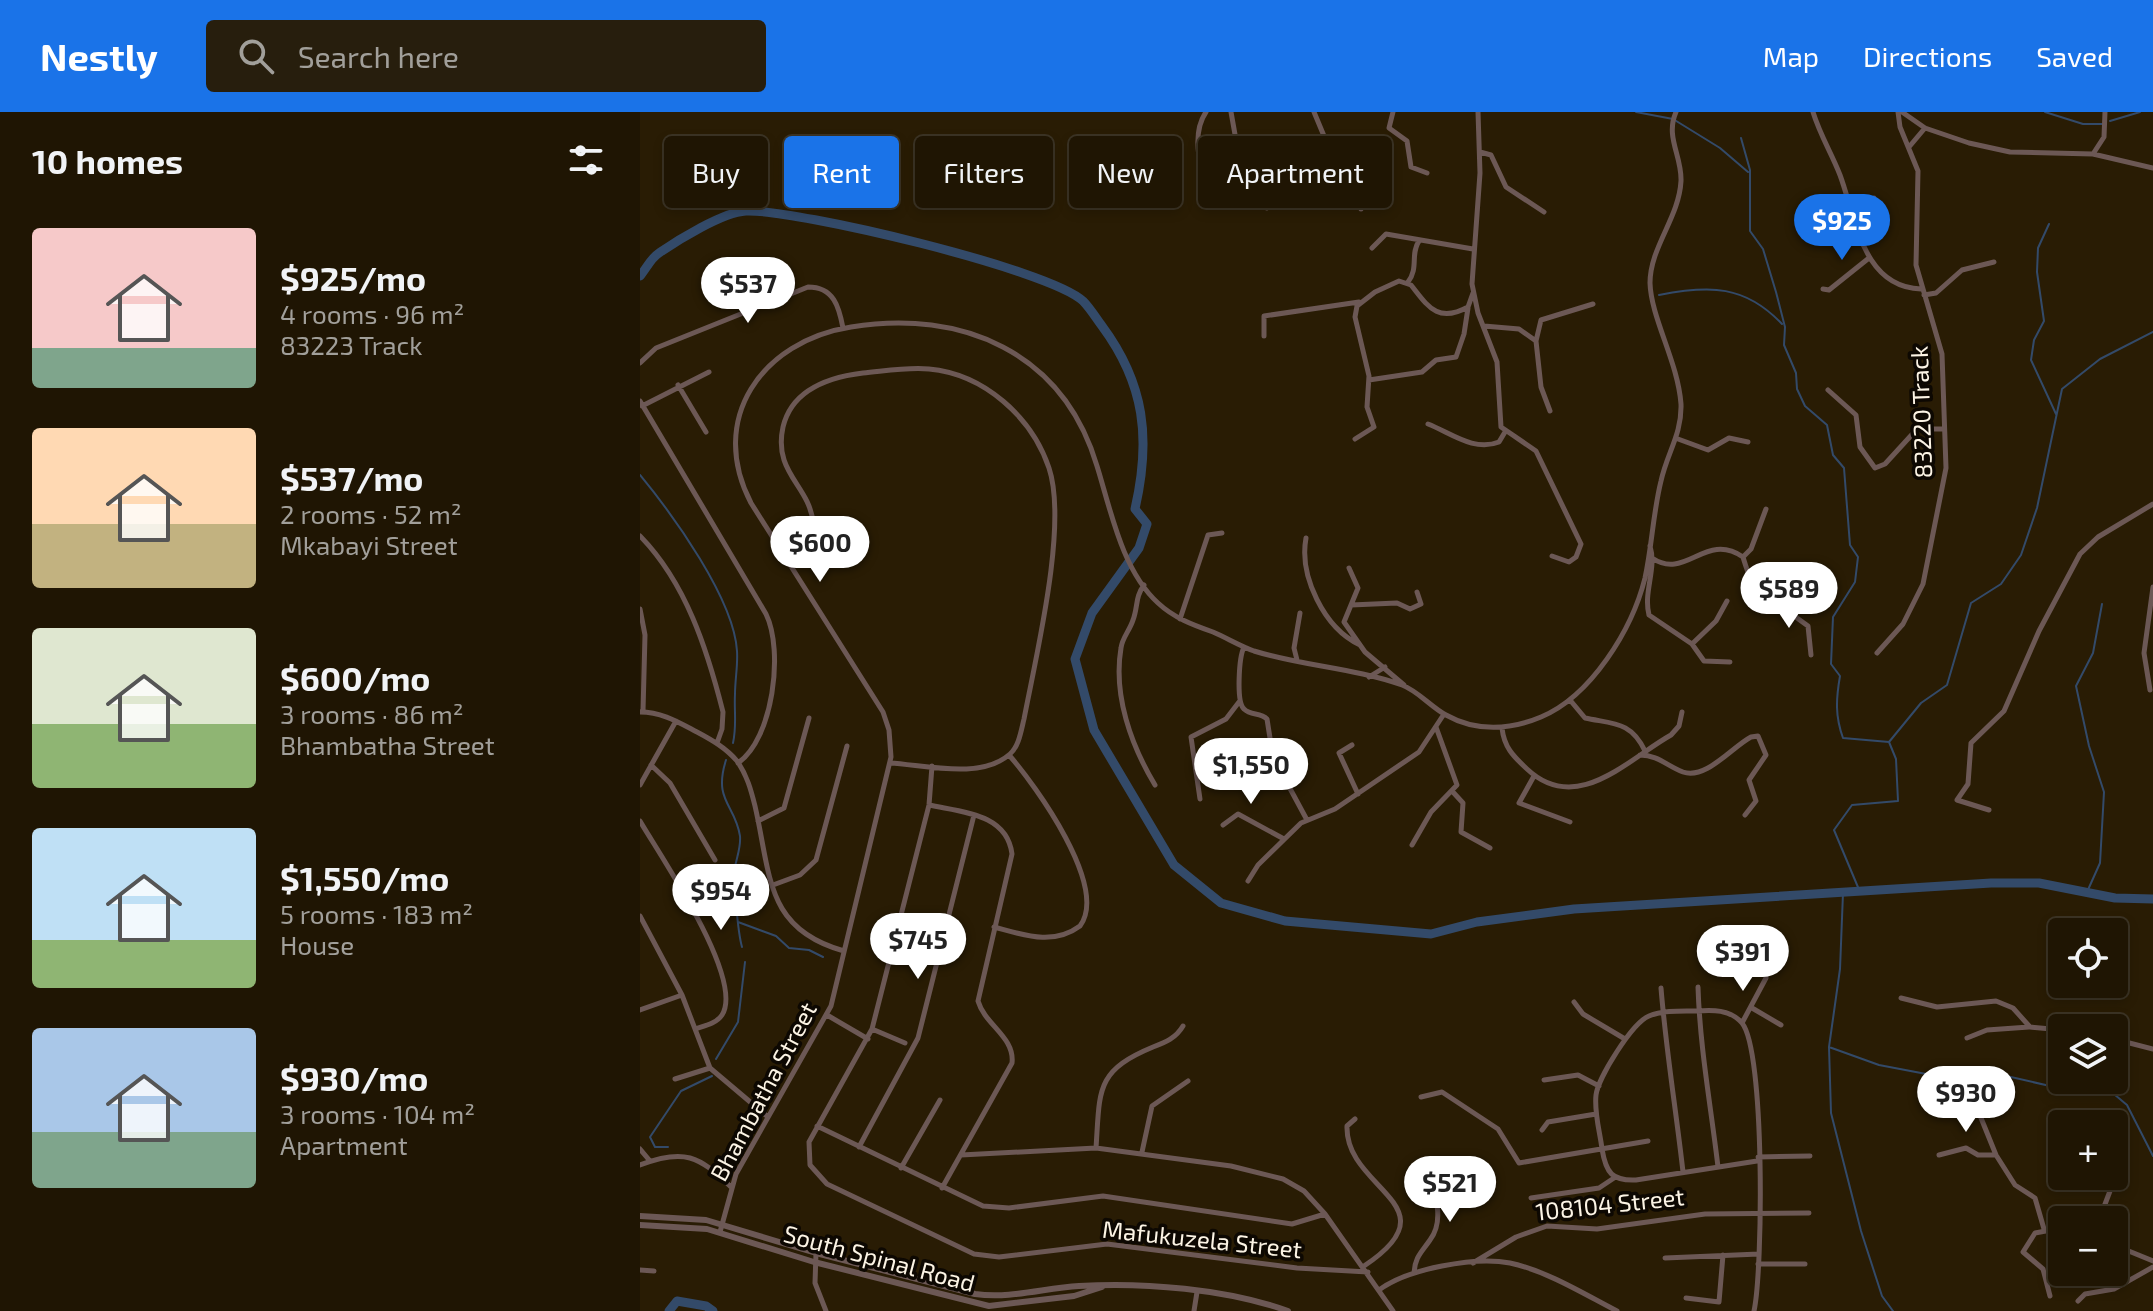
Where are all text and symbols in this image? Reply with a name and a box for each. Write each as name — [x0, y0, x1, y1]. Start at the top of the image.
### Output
search box — [206, 20, 766, 92]
text: Nestly — [40, 33, 158, 79]
icon: search — [234, 34, 278, 78]
text: Search here — [298, 38, 459, 74]
text: Map — [1763, 39, 1819, 73]
text: Directions — [1863, 39, 1992, 73]
text: Saved — [2036, 39, 2113, 73]
chip: Buy — [664, 136, 768, 208]
chip: Rent — [784, 136, 899, 208]
chip: Filters — [915, 136, 1053, 208]
chip: New — [1069, 136, 1182, 208]
chip: Apartment — [1198, 136, 1392, 208]
icon: filters — [564, 138, 608, 182]
text: 10 homes — [32, 140, 183, 181]
pin: $925 — [1795, 194, 1889, 262]
text: $925 — [1812, 204, 1872, 235]
text: $925/mo — [280, 257, 426, 298]
pin: $537 — [701, 257, 795, 325]
icon: home — [96, 260, 192, 356]
text: $537 — [719, 267, 777, 298]
text: 4 rooms · 96 m² — [280, 298, 464, 329]
text: 83223 Track — [280, 329, 422, 360]
street label: 83220 Track — [1904, 345, 1937, 479]
text: $537/mo — [280, 457, 423, 498]
icon: home — [96, 460, 192, 556]
text: 2 rooms · 52 m² — [280, 498, 462, 529]
pin: $600 — [773, 516, 867, 584]
text: $600 — [788, 526, 852, 557]
text: Mkabayi Street — [280, 529, 458, 560]
pin: $589 — [1742, 562, 1836, 630]
text: $589 — [1759, 572, 1819, 603]
text: $600/mo — [280, 657, 430, 698]
icon: home — [96, 660, 192, 756]
text: 3 rooms · 86 m² — [280, 698, 464, 729]
text: Bhambatha Street — [280, 729, 495, 760]
pin: $1,550 — [1186, 738, 1316, 806]
text: $1,550 — [1212, 748, 1290, 779]
text: $1,550/mo — [280, 857, 449, 898]
icon: home — [96, 860, 192, 956]
pin: $954 — [674, 864, 768, 932]
text: $954 — [690, 874, 752, 905]
text: 5 rooms · 183 m² — [280, 898, 473, 929]
pin: $745 — [871, 913, 965, 981]
map controls — [2048, 918, 2128, 1286]
button: locate — [2048, 918, 2128, 998]
text: $745 — [888, 923, 948, 954]
pin: $391 — [1696, 925, 1790, 993]
text: House — [280, 929, 354, 960]
text: $391 — [1715, 935, 1771, 966]
street label: Bhambatha Street — [703, 997, 822, 1186]
button: layers — [2048, 1014, 2128, 1094]
text: $930/mo — [280, 1057, 428, 1098]
icon: home — [96, 1060, 192, 1156]
pin: $930 — [1919, 1066, 2013, 1134]
text: $930 — [1935, 1076, 1997, 1107]
text: 3 rooms · 104 m² — [280, 1098, 475, 1129]
button: + — [2048, 1110, 2128, 1190]
text: Apartment — [280, 1129, 408, 1160]
pin: $521 — [1403, 1156, 1497, 1224]
text: $521 — [1422, 1166, 1478, 1197]
street label: 108104 Street — [1534, 1181, 1686, 1226]
button: − — [2048, 1206, 2128, 1286]
street label: Mafukuzela Street — [1101, 1214, 1303, 1263]
street label: South Spinal Road — [781, 1218, 978, 1297]

